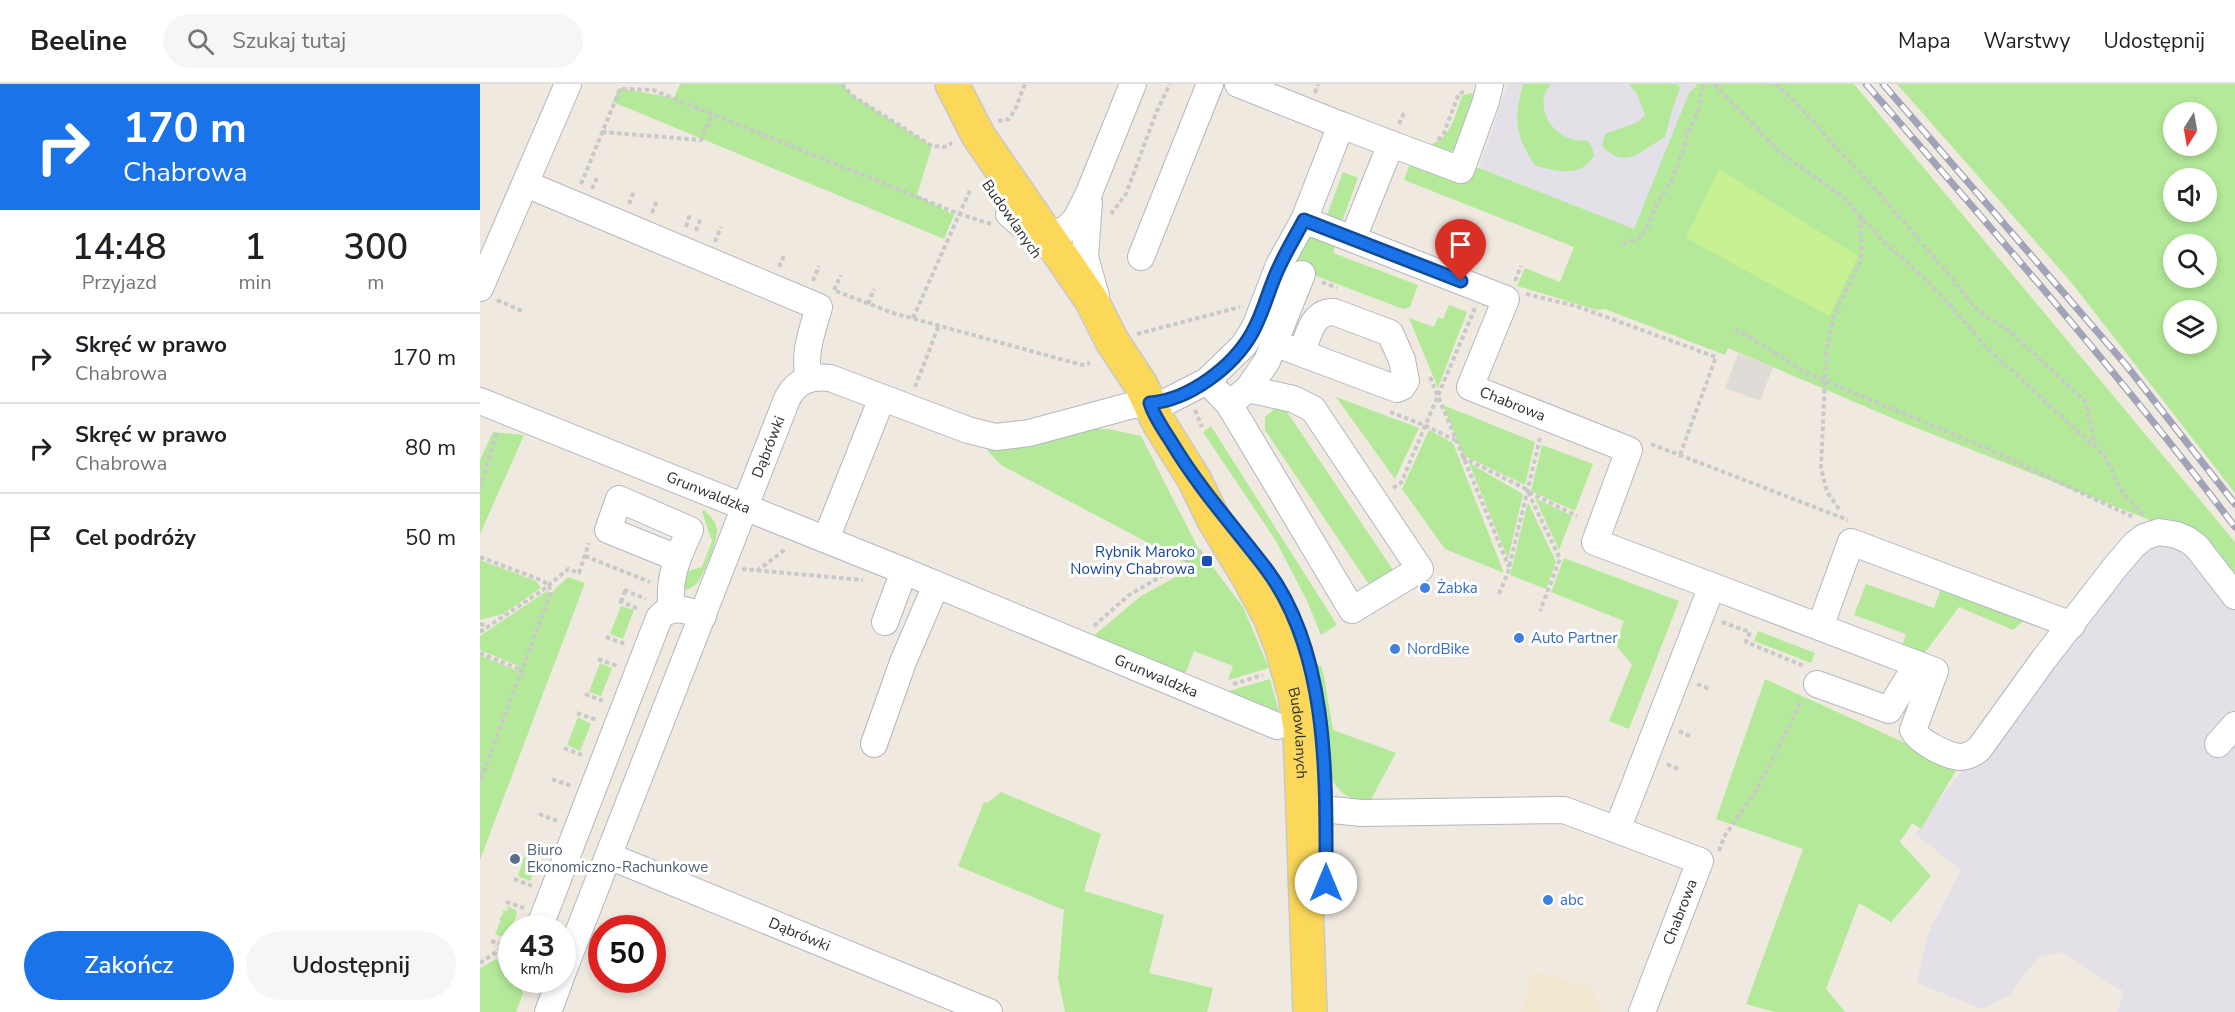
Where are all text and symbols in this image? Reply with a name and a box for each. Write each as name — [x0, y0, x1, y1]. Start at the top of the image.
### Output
search box — [163, 14, 583, 68]
text: Beeline — [30, 22, 127, 60]
icon: search — [184, 25, 217, 58]
text: Szukaj tutaj — [232, 26, 346, 56]
text: Mapa — [1898, 27, 1951, 55]
text: Warstwy — [1984, 27, 2070, 55]
text: Udostępnij — [2103, 27, 2205, 55]
text: 170 m — [123, 100, 247, 157]
north arrow — [2163, 102, 2217, 156]
map controls — [2163, 102, 2217, 354]
icon: right — [24, 108, 102, 186]
text: Chabrowa — [123, 154, 248, 191]
button: sound — [2163, 168, 2217, 222]
street label: Budowlanych — [977, 176, 1047, 262]
pin — [1435, 219, 1486, 281]
text: 14:48 — [72, 223, 167, 272]
text: 1 — [244, 223, 266, 272]
text: 300 — [343, 223, 408, 272]
icon: arrive — [1444, 228, 1477, 261]
button: search — [2163, 234, 2217, 288]
text: Przyjazd — [82, 269, 157, 296]
text: min — [239, 269, 272, 296]
text: m — [367, 269, 384, 296]
button: layers — [2163, 300, 2217, 354]
text: Skręć w prawo — [75, 330, 227, 360]
icon: right — [24, 342, 57, 375]
text: 170 m — [392, 343, 456, 373]
text: Chabrowa — [75, 360, 167, 387]
street label: Chabrowa — [1477, 382, 1549, 426]
street label: Dąbrówki — [747, 413, 789, 481]
text: Skręć w prawo — [75, 420, 227, 450]
icon: right — [24, 432, 57, 465]
text: 80 m — [405, 433, 456, 463]
text: Chabrowa — [75, 450, 167, 477]
street label: Grunwaldzka — [663, 467, 753, 518]
icon: arrive — [24, 522, 57, 555]
text: Cel podróży — [75, 523, 196, 553]
text: 50 m — [405, 523, 456, 553]
place label: Rybnik Maroko Nowiny Chabrowa — [1070, 542, 1195, 579]
marker: Rybnik Maroko Nowiny Chabrowa — [1200, 554, 1214, 568]
place label: Żabka — [1437, 578, 1478, 598]
marker: Żabka — [1418, 581, 1432, 595]
place label: Auto Partner — [1531, 628, 1618, 648]
marker: Auto Partner — [1512, 631, 1526, 645]
place label: NordBike — [1407, 639, 1469, 659]
marker: NordBike — [1388, 642, 1402, 656]
street label: Grunwaldzka — [1111, 650, 1201, 702]
street label: Budowlanych — [1283, 685, 1312, 779]
place label: Biuro Ekonomiczno-Rachunkowe — [527, 840, 708, 877]
position arrow — [1294, 851, 1358, 915]
marker: Biuro Ekonomiczno-Rachunkowe — [508, 852, 522, 866]
street label: Chabrowa — [1658, 876, 1702, 948]
place label: abc — [1560, 890, 1584, 910]
marker: abc — [1541, 893, 1555, 907]
street label: Dąbrówki — [766, 913, 833, 956]
speed limit sign: 50 — [588, 915, 666, 993]
text: 43 — [519, 926, 555, 967]
button: Zakończ — [24, 931, 234, 1000]
button: Udostępnij — [246, 931, 456, 1000]
text: km/h — [520, 959, 554, 979]

